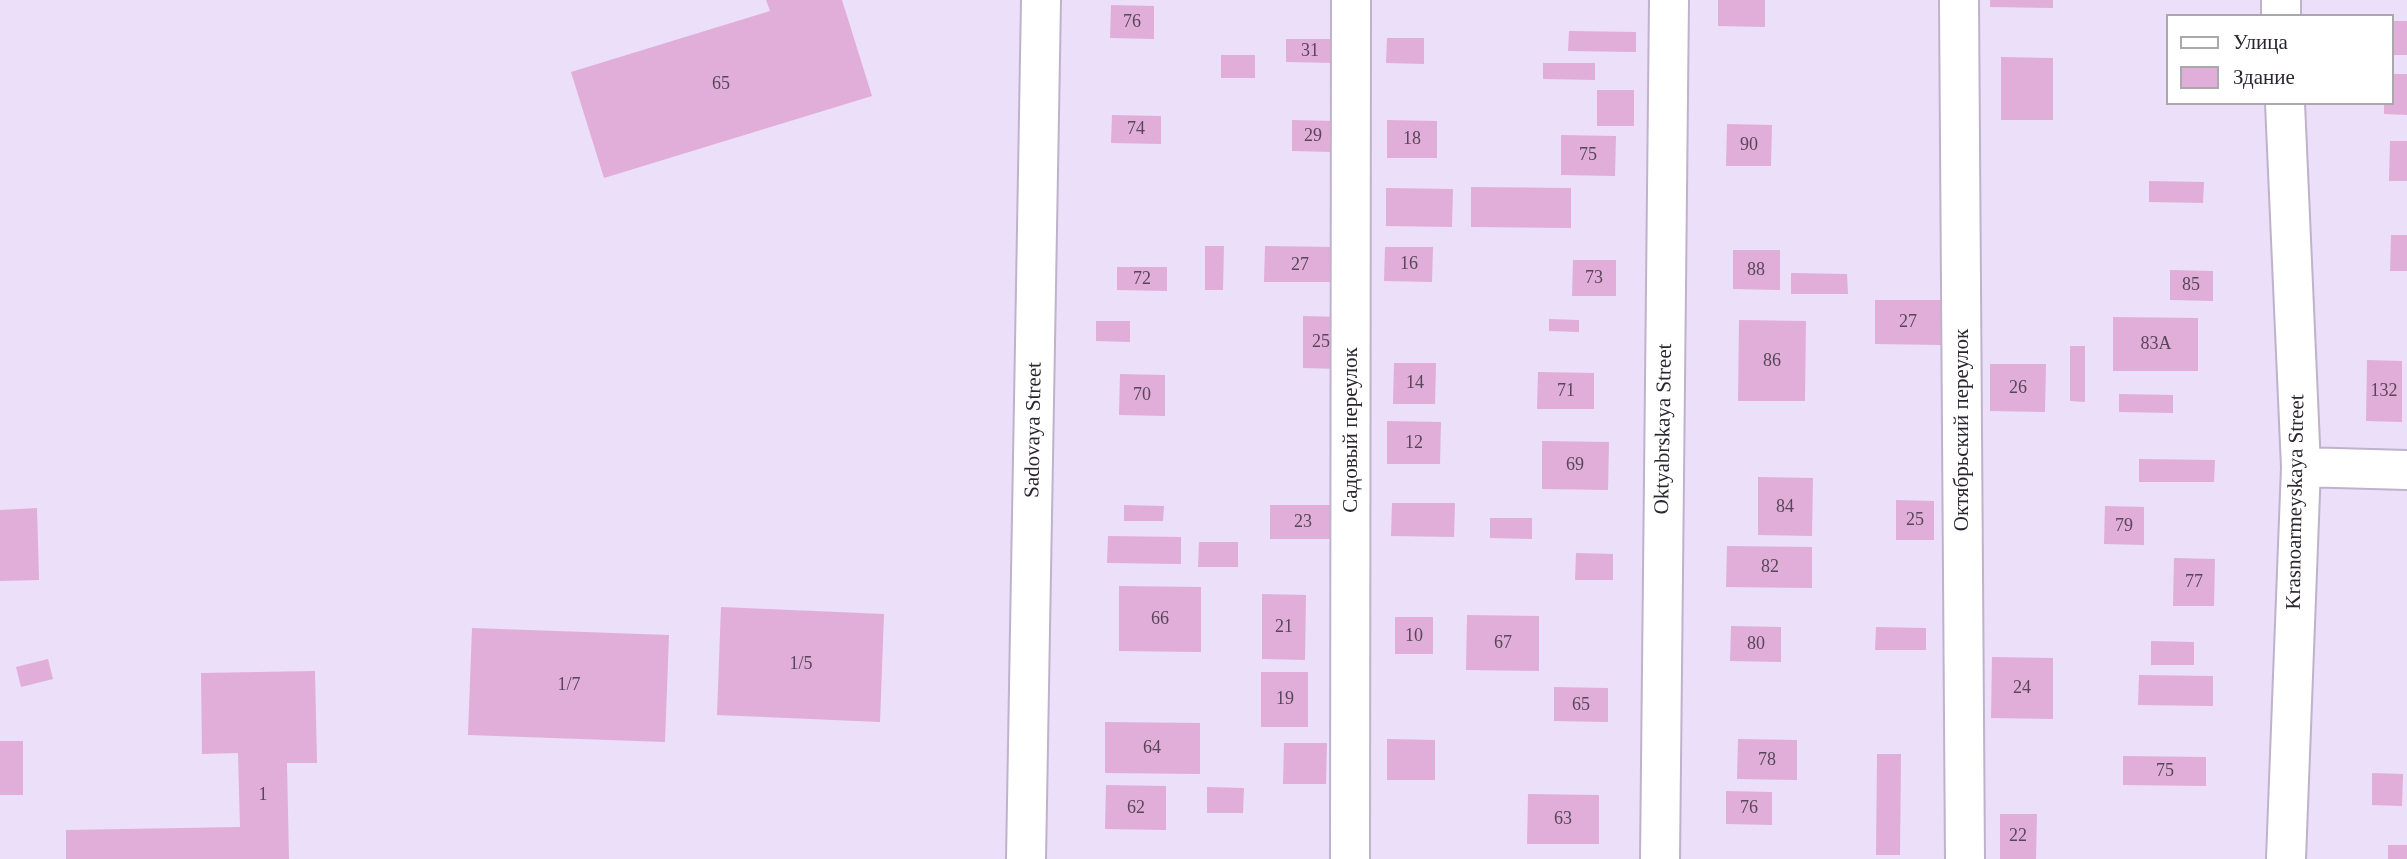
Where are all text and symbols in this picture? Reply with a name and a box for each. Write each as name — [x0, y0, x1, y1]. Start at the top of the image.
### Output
house number: 76 — [1123, 11, 1141, 33]
legend — [2166, 14, 2393, 105]
text: Улица — [2233, 30, 2288, 54]
house number: 31 — [1301, 40, 1319, 62]
text: Здание — [2233, 65, 2295, 89]
house number: 65 — [712, 73, 730, 95]
house number: 74 — [1127, 118, 1145, 140]
house number: 29 — [1304, 125, 1322, 147]
house number: 18 — [1403, 128, 1421, 150]
house number: 90 — [1740, 134, 1758, 156]
house number: 75 — [1579, 144, 1597, 166]
house number: 16 — [1400, 253, 1418, 275]
house number: 27 — [1291, 254, 1309, 276]
house number: 88 — [1747, 259, 1765, 281]
house number: 73 — [1585, 267, 1603, 289]
house number: 72 — [1133, 268, 1151, 290]
house number: 85 — [2182, 274, 2200, 296]
house number: 27 — [1899, 311, 1917, 333]
street label: Октябрьский переулок — [1949, 329, 1975, 531]
house number: 25 — [1312, 331, 1330, 353]
house number: 83А — [2141, 333, 2171, 355]
street label: Oktyabrskaya Street — [1650, 343, 1678, 515]
street label: Садовый переулок — [1338, 347, 1364, 513]
house number: 86 — [1763, 350, 1781, 372]
street label: Sadovaya Street — [1020, 362, 1048, 498]
house number: 14 — [1406, 372, 1424, 394]
house number: 26 — [2009, 377, 2027, 399]
house number: 71 — [1557, 380, 1575, 402]
house number: 132 — [2370, 380, 2398, 402]
house number: 70 — [1133, 384, 1151, 406]
street label: Krasnoarmeyskaya Street — [2282, 394, 2310, 610]
house number: 12 — [1405, 432, 1423, 454]
house number: 69 — [1566, 454, 1584, 476]
house number: 84 — [1776, 496, 1794, 518]
house number: 25 — [1906, 509, 1924, 531]
house number: 23 — [1294, 511, 1312, 533]
house number: 79 — [2115, 515, 2133, 537]
house number: 82 — [1761, 556, 1779, 578]
house number: 77 — [2185, 571, 2203, 593]
house number: 66 — [1151, 608, 1169, 630]
house number: 21 — [1275, 616, 1293, 638]
house number: 10 — [1405, 625, 1423, 647]
house number: 67 — [1494, 632, 1512, 654]
house number: 80 — [1747, 633, 1765, 655]
house number: 1/5 — [789, 653, 813, 675]
house number: 1/7 — [557, 674, 581, 696]
house number: 24 — [2013, 677, 2031, 699]
house number: 19 — [1276, 688, 1294, 710]
house number: 65 — [1572, 694, 1590, 716]
house number: 64 — [1143, 737, 1161, 759]
house number: 78 — [1758, 749, 1776, 771]
house number: 75 — [2156, 760, 2174, 782]
house number: 1 — [258, 784, 268, 806]
house number: 62 — [1127, 797, 1145, 819]
house number: 76 — [1740, 797, 1758, 819]
house number: 63 — [1554, 808, 1572, 830]
house number: 22 — [2009, 825, 2027, 847]

